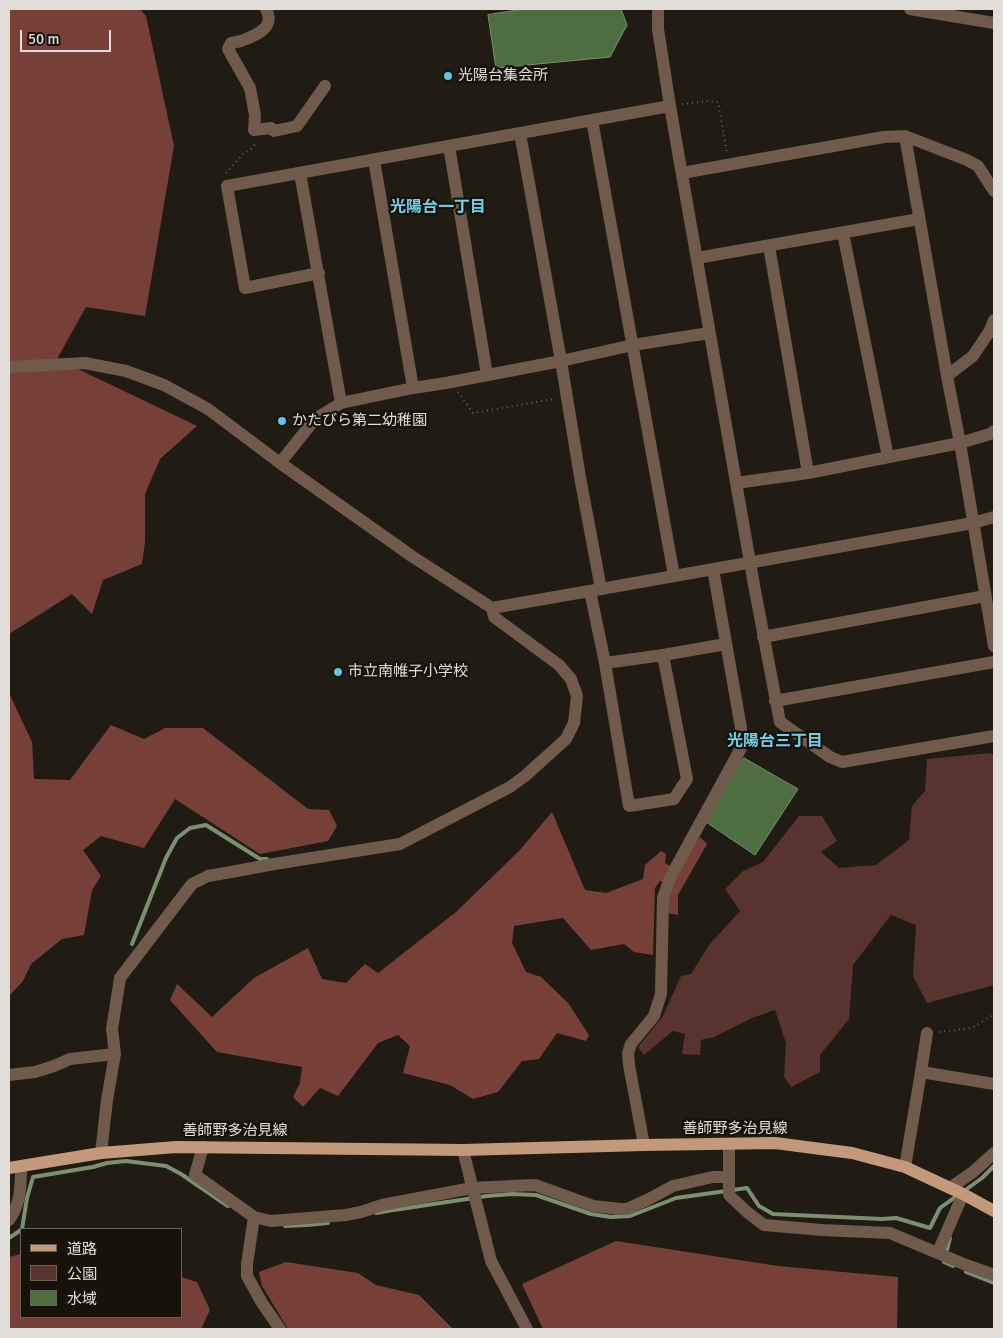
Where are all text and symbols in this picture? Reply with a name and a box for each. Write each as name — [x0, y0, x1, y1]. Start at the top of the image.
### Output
scale bar — [22, 20, 114, 52]
text: 50 m — [28, 30, 59, 48]
place label: 光陽台集会所 — [458, 67, 548, 85]
marker: 光陽台集会所 — [442, 70, 454, 82]
district label: 光陽台一丁目 — [390, 198, 486, 218]
place label: かたびら第二幼稚園 — [292, 412, 427, 430]
marker: かたびら第二幼稚園 — [276, 415, 288, 427]
place label: 市立南帷子小学校 — [348, 663, 468, 681]
marker: 市立南帷子小学校 — [332, 666, 344, 678]
district label: 光陽台三丁目 — [727, 732, 823, 752]
street label: 善師野多治見線 — [683, 1120, 787, 1138]
street label: 善師野多治見線 — [183, 1122, 287, 1140]
legend — [20, 1228, 182, 1318]
text: 道路 — [67, 1240, 97, 1258]
text: 公園 — [67, 1265, 97, 1283]
text: 水域 — [67, 1290, 97, 1308]

